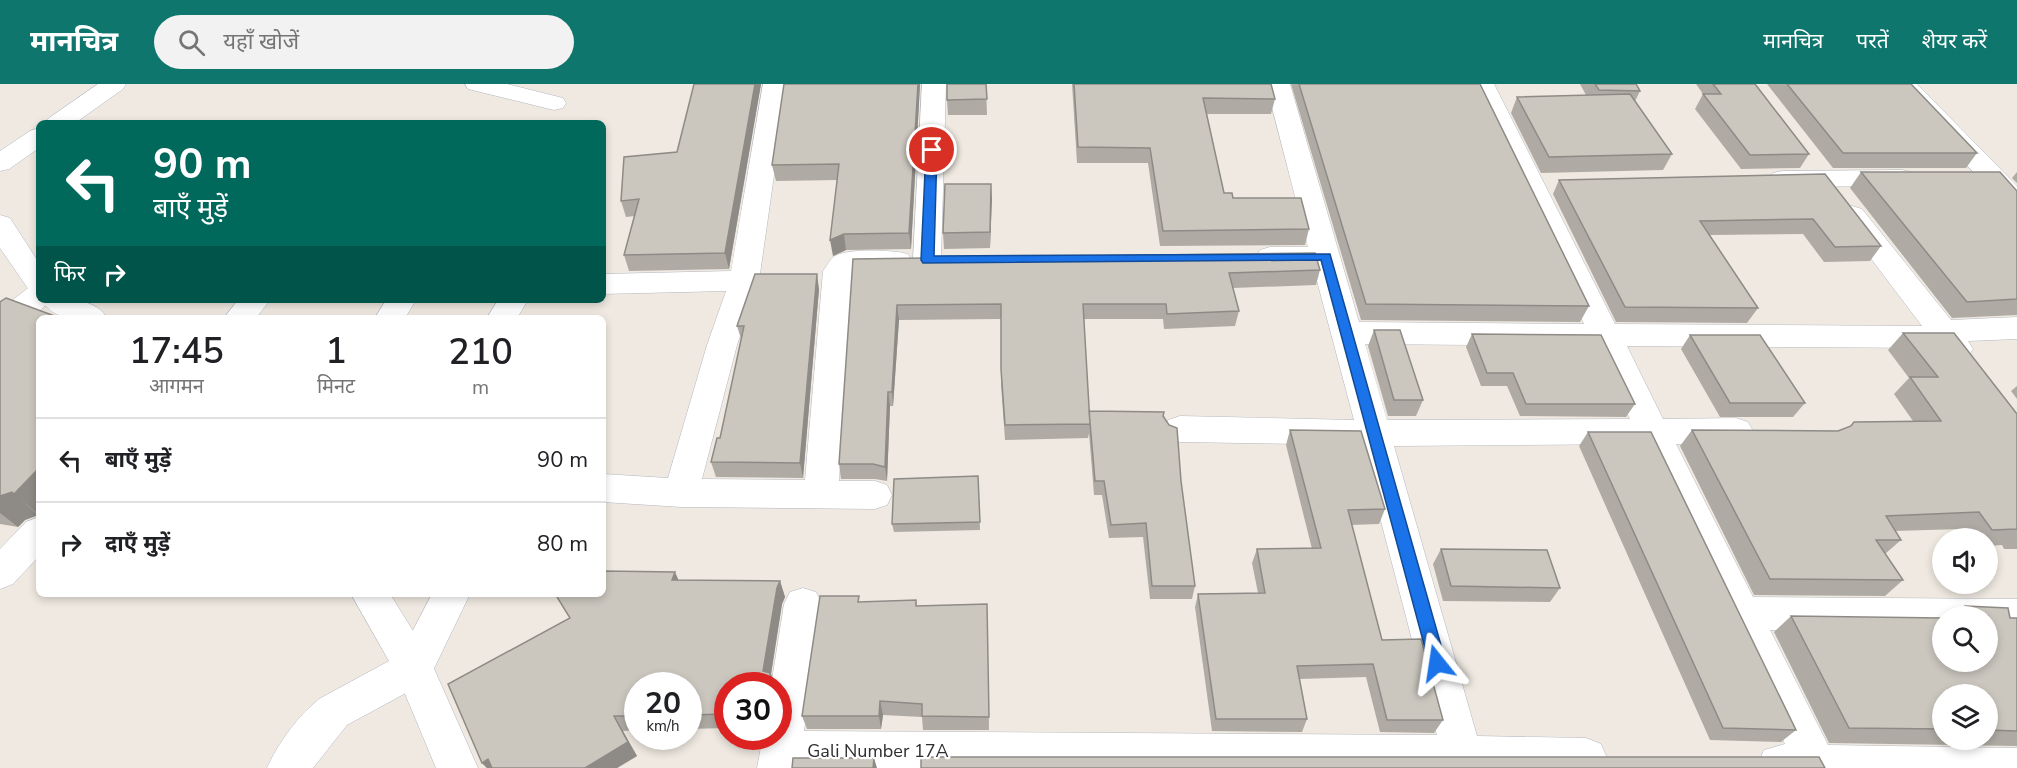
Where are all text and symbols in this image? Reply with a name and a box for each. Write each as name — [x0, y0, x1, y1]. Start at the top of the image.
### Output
search box — [154, 15, 574, 69]
text: मानचित्र — [30, 23, 118, 61]
icon: search — [175, 26, 208, 59]
text: यहाँ खोजें — [223, 27, 299, 57]
text: मानचित्र — [1763, 27, 1823, 55]
text: परतें — [1856, 27, 1889, 55]
text: शेयर करें — [1922, 27, 1987, 55]
pin — [906, 124, 957, 175]
icon: arrive — [915, 133, 948, 166]
text: 90 m — [153, 136, 252, 193]
icon: left — [54, 144, 132, 222]
text: बाएँ मुड़ें — [153, 190, 228, 227]
icon: right — [98, 258, 131, 291]
text: फिर — [54, 259, 86, 289]
text: 17:45 — [129, 327, 224, 376]
text: 1 — [325, 327, 347, 376]
text: 210 — [448, 328, 513, 377]
text: आगमन — [149, 373, 204, 400]
text: मिनट — [317, 373, 355, 400]
text: m — [472, 374, 489, 401]
icon: left — [54, 444, 87, 477]
text: बाएँ मुड़ें — [105, 445, 171, 475]
text: 90 m — [537, 445, 588, 475]
icon: right — [54, 528, 87, 561]
map controls — [1932, 528, 1998, 750]
button: sound — [1932, 528, 1998, 594]
text: दाएँ मुड़ें — [105, 529, 170, 559]
text: 80 m — [537, 529, 588, 559]
button: search — [1932, 606, 1998, 672]
position arrow — [1405, 631, 1469, 695]
speed limit sign: 30 — [714, 672, 792, 750]
text: 20 — [645, 683, 681, 724]
button: layers — [1932, 684, 1998, 750]
text: km/h — [646, 716, 680, 736]
street label: Gali Number 17A — [807, 739, 949, 763]

